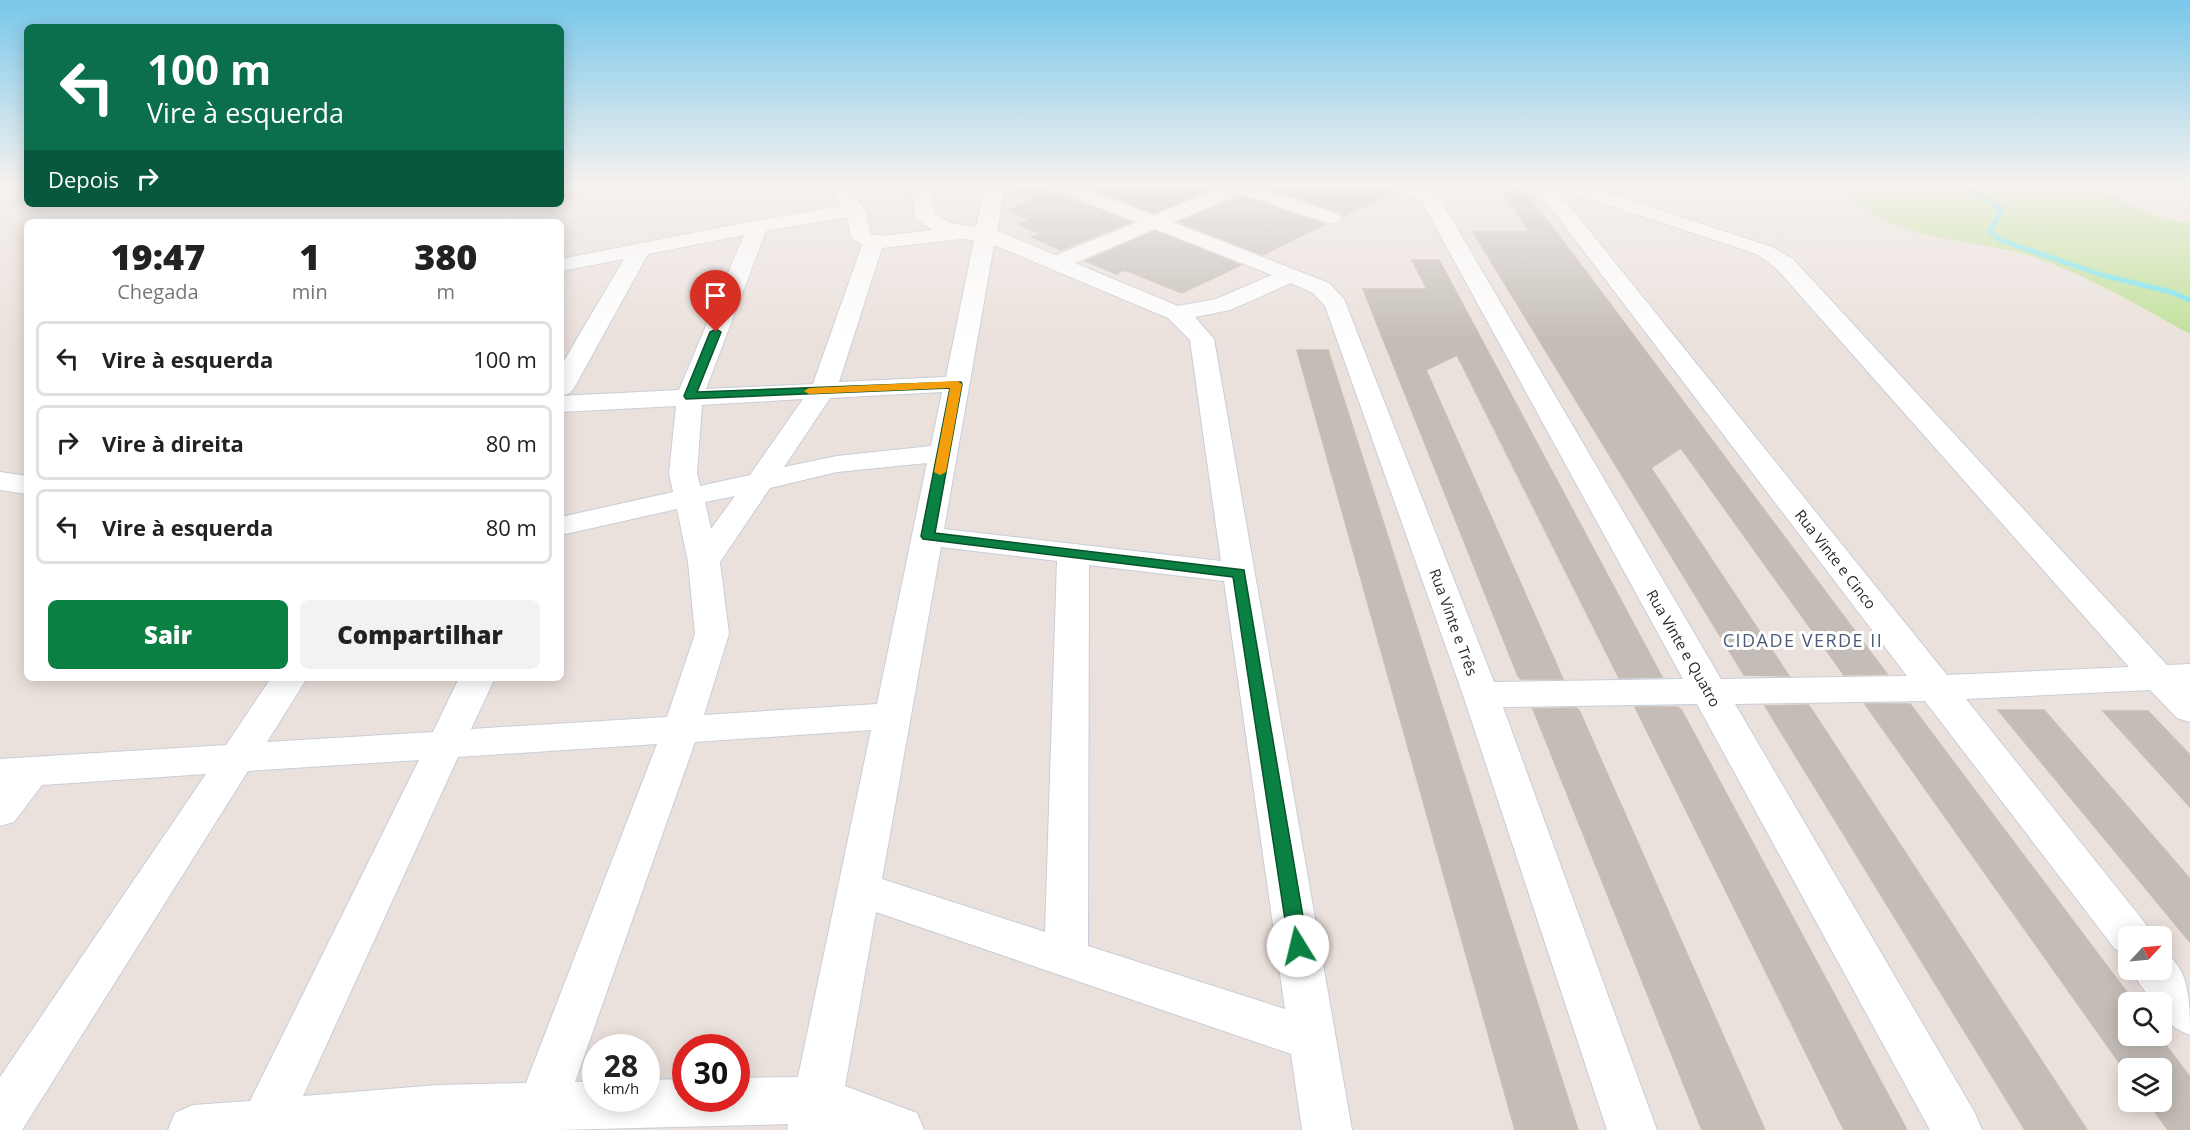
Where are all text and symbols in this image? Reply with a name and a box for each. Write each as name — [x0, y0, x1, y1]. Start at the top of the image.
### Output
text: 100 m — [147, 40, 271, 97]
icon: left — [48, 48, 126, 126]
text: Vire à esquerda — [147, 94, 344, 131]
icon: right — [131, 162, 164, 195]
text: Depois — [48, 164, 119, 194]
text: 19:47 — [111, 232, 205, 281]
text: 1 — [299, 232, 320, 281]
text: 380 — [414, 232, 477, 281]
pin — [690, 270, 741, 332]
text: Chegada — [117, 278, 199, 305]
text: min — [292, 278, 328, 305]
text: m — [437, 278, 455, 305]
icon: arrive — [699, 279, 732, 312]
icon: left — [51, 342, 84, 375]
text: Vire à esquerda — [102, 344, 273, 374]
text: 100 m — [473, 344, 537, 374]
icon: right — [51, 426, 84, 459]
text: Vire à direita — [102, 428, 244, 458]
text: 80 m — [486, 428, 537, 458]
street label: Rua Vinte e Cinco — [1791, 505, 1881, 613]
icon: left — [51, 510, 84, 543]
text: Vire à esquerda — [102, 512, 273, 542]
text: 80 m — [486, 512, 537, 542]
street label: Rua Vinte e Três — [1425, 566, 1483, 678]
street label: Rua Vinte e Quatro — [1642, 586, 1726, 710]
button: Sair — [48, 600, 288, 669]
button: Compartilhar — [300, 600, 540, 669]
district label: CIDADE VERDE II — [1723, 628, 1883, 652]
position arrow — [1266, 914, 1330, 978]
north arrow — [2118, 926, 2172, 980]
map controls — [2118, 926, 2172, 1112]
button: search — [2118, 992, 2172, 1046]
speed limit sign: 30 — [672, 1034, 750, 1112]
text: 28 — [604, 1045, 638, 1086]
button: layers — [2118, 1058, 2172, 1112]
text: km/h — [603, 1078, 639, 1098]

